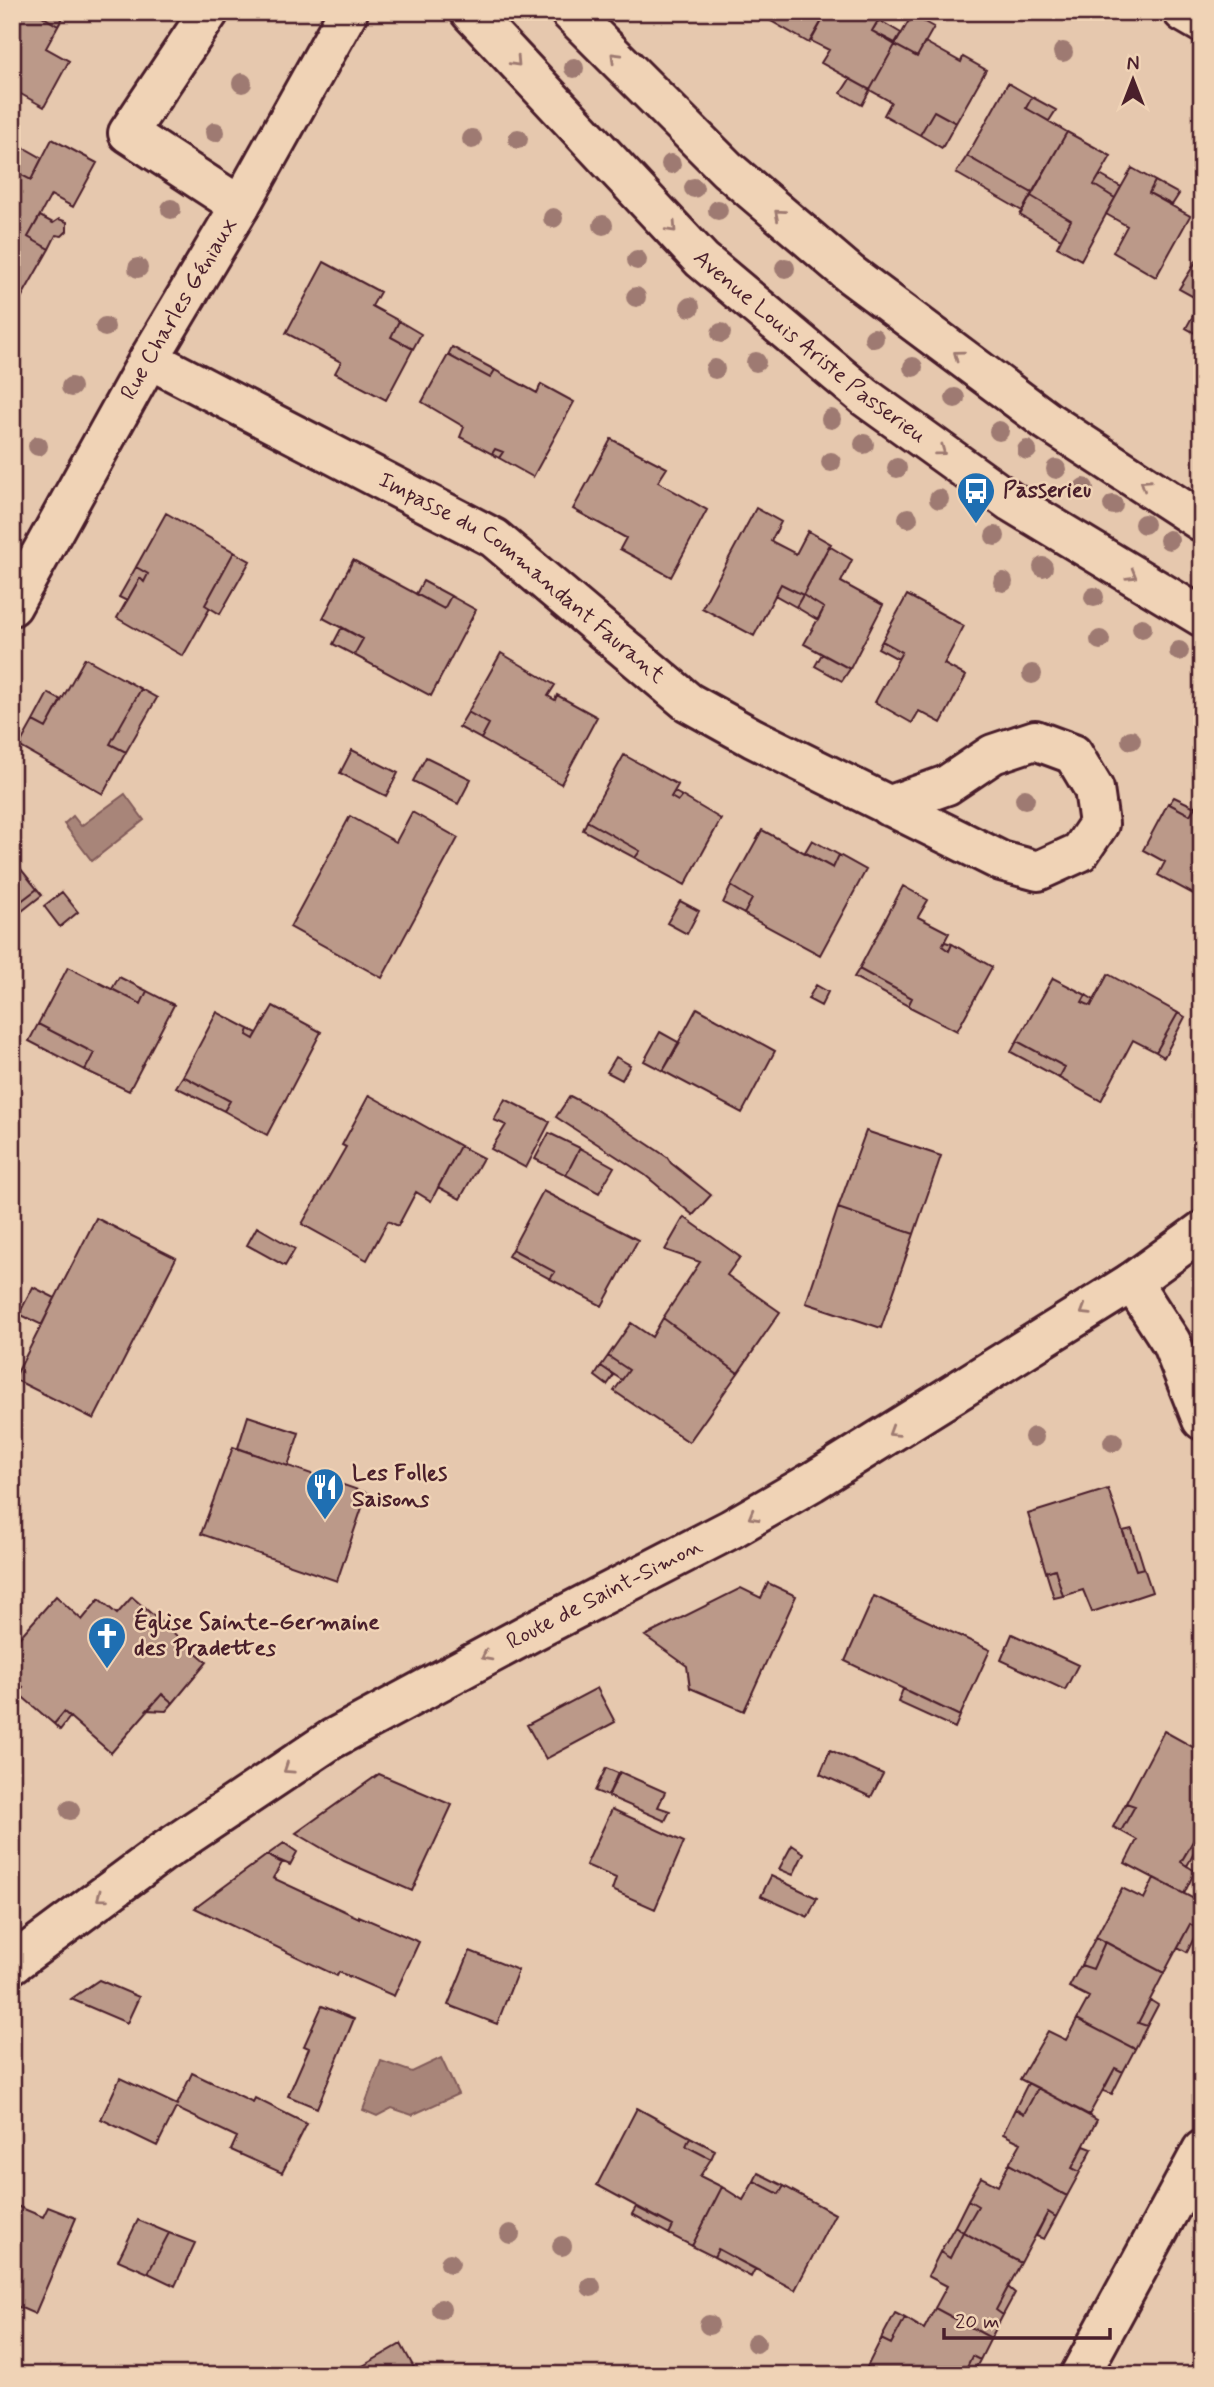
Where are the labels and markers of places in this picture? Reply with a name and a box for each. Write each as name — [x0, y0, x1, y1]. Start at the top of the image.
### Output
bus stop icon: Passerieu — [955, 470, 997, 525]
place label: Passerieu — [1003, 476, 1091, 506]
place label: Les Folles Saisons — [352, 1459, 447, 1515]
restaurant icon: Les Folles Saisons — [304, 1466, 346, 1521]
place label: Église Sainte-Germaine des Pradettes — [134, 1607, 380, 1664]
church icon: Église Sainte-Germaine des Pradettes — [86, 1615, 128, 1670]

